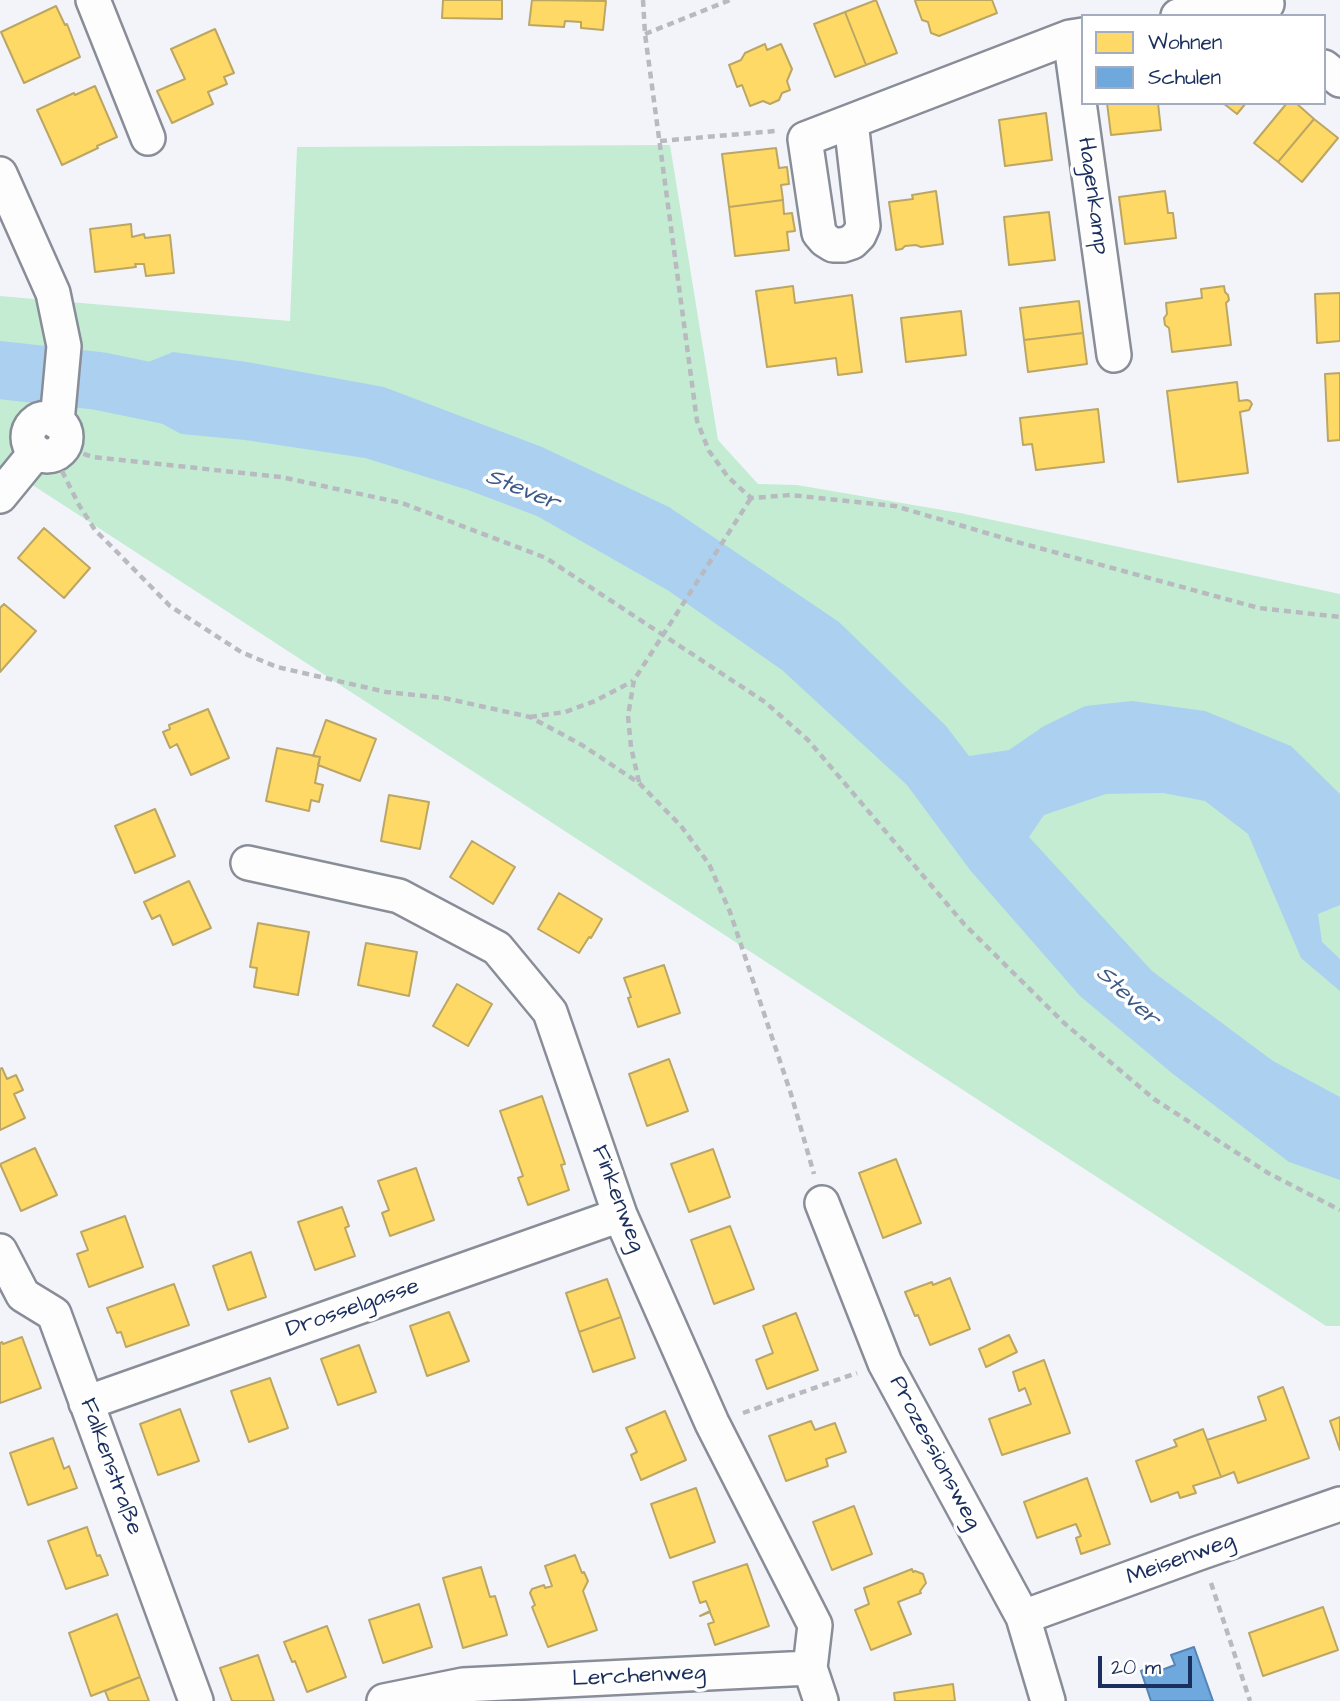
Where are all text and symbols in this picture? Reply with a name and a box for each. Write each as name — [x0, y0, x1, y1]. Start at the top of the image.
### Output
legend — [1081, 14, 1326, 105]
text: Wohnen — [1148, 28, 1222, 57]
text: Schulen — [1148, 63, 1221, 92]
street label: Hagenkamp — [1070, 136, 1114, 256]
water label: Stever — [481, 463, 563, 519]
water label: Stever — [1089, 960, 1165, 1034]
street label: Finkenweg — [584, 1142, 650, 1256]
street label: Drosselgasse — [283, 1273, 423, 1345]
street label: Prozessionsweg — [882, 1372, 986, 1534]
street label: Falkenstraße — [73, 1395, 147, 1539]
street label: Meisenweg — [1123, 1528, 1239, 1592]
scale bar — [1102, 1642, 1196, 1686]
text: 20 m — [1111, 1653, 1161, 1682]
street label: Lerchenweg — [571, 1660, 707, 1694]

